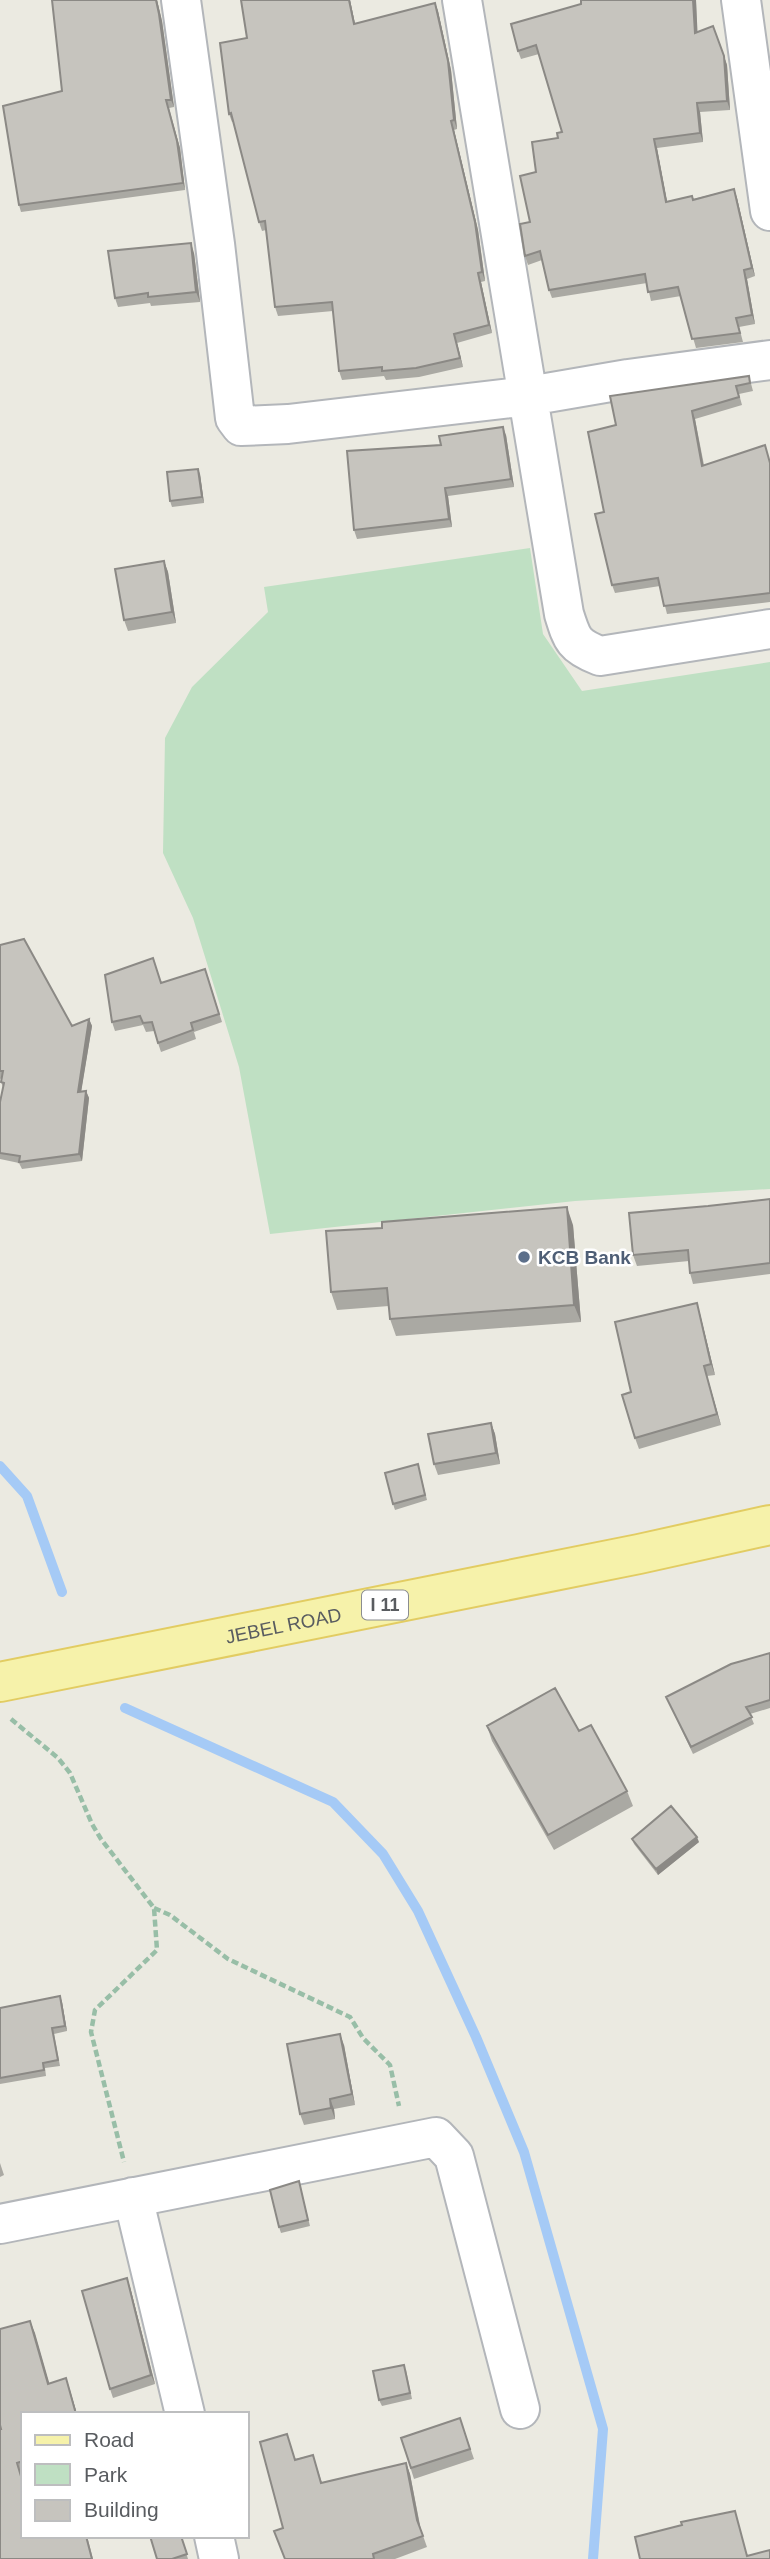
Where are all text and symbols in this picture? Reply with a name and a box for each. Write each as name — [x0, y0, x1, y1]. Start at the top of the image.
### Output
place label: KCB Bank — [538, 1247, 631, 1268]
marker: KCB Bank — [516, 1249, 532, 1265]
road number: I 11 — [362, 1590, 408, 1620]
street label: JEBEL ROAD — [224, 1604, 343, 1648]
legend — [21, 2412, 248, 2538]
text: Road — [84, 2428, 134, 2451]
text: Park — [84, 2463, 128, 2486]
text: Building — [84, 2498, 159, 2521]

